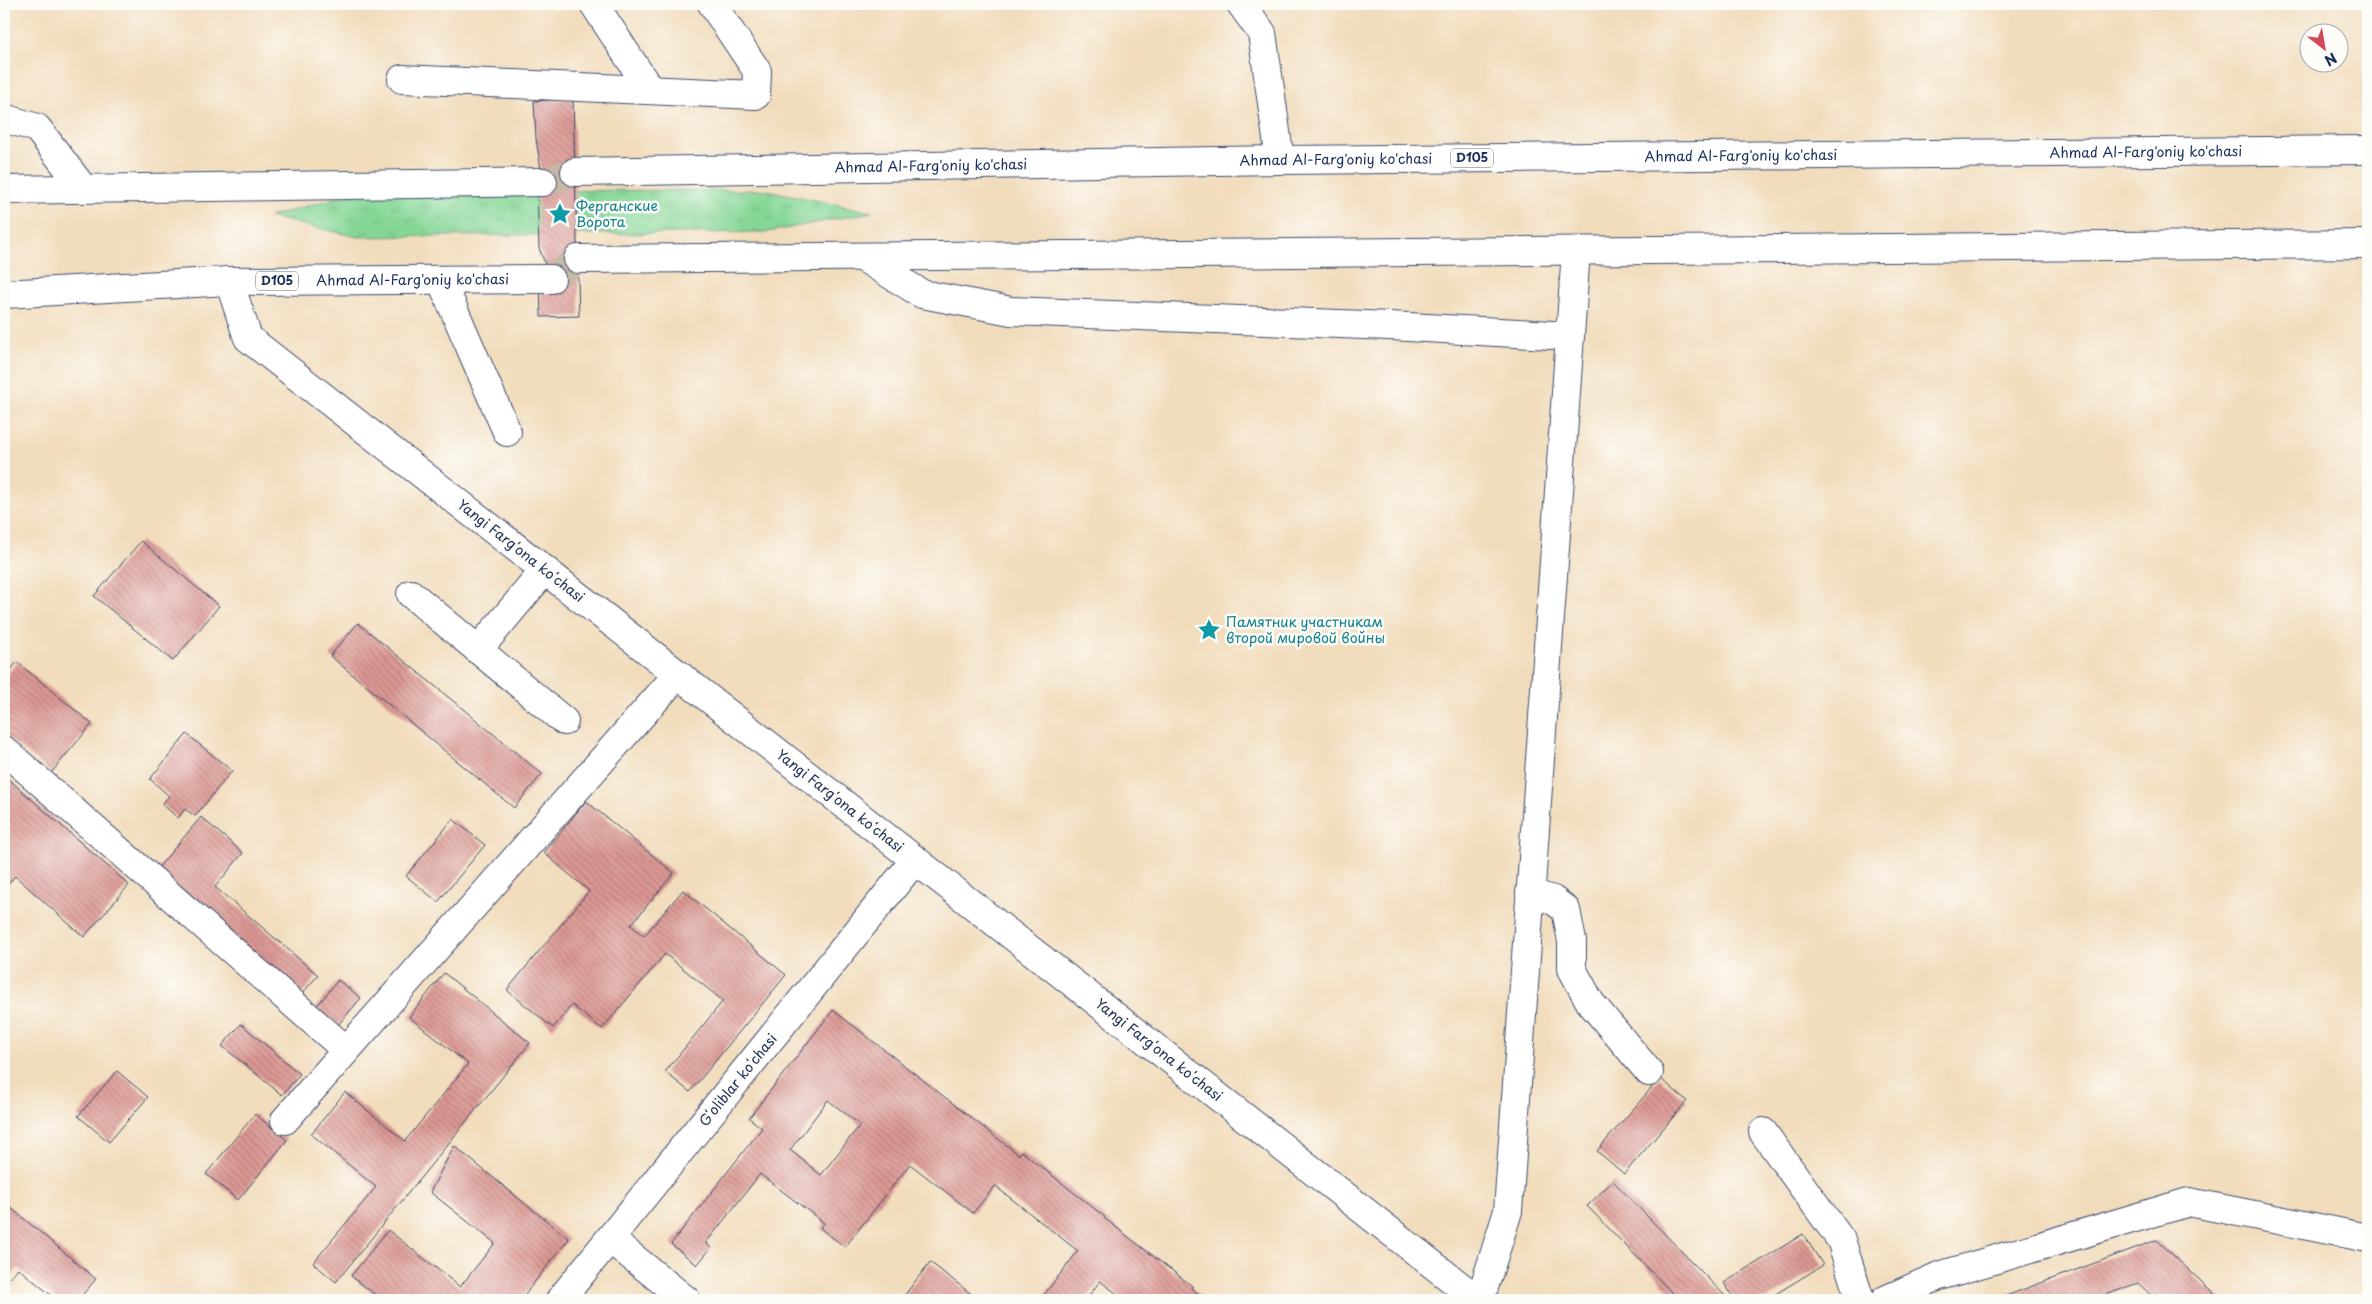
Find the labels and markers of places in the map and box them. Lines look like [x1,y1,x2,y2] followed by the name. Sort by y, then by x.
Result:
[576,195,658,232] place label: Ферганские Ворота
[547,201,573,227] place icon: Ферганские Ворота
[1226,611,1385,648] place label: Памятник участникам второй мировой войны
[1196,617,1222,643] place icon: Памятник участникам второй мировой войны

